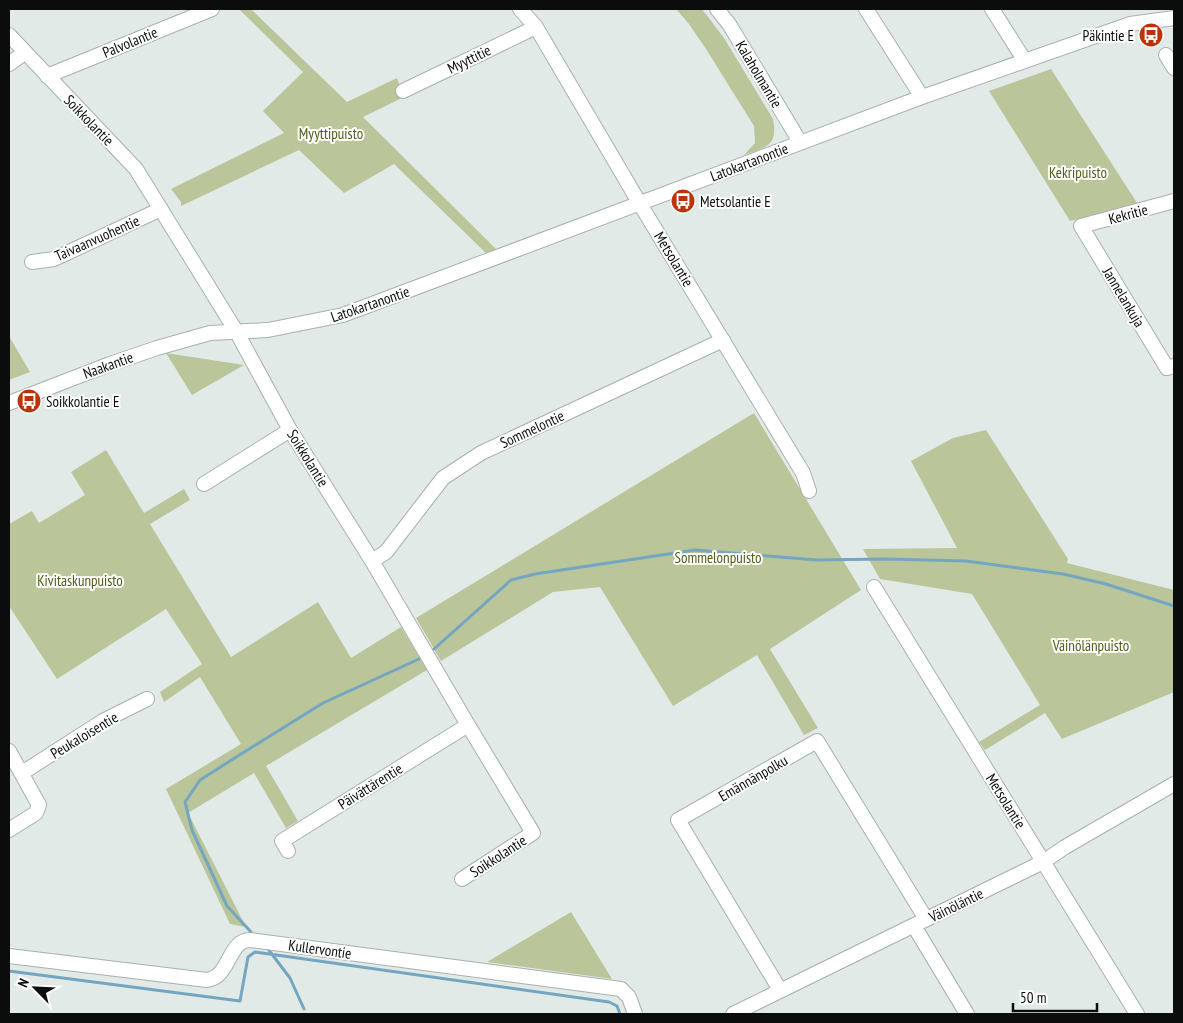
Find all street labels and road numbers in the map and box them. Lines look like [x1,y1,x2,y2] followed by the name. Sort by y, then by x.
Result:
[100,22,160,62] street label: Palvolantie
[732,37,786,111] street label: Kalaholmantie
[444,40,494,78] street label: Myyttitie
[60,90,118,150] street label: Soikkolantie
[707,138,791,186] street label: Latokartanontie
[1106,200,1150,228] street label: Kekritie
[52,211,142,265] street label: Taivaanvuohentie
[650,228,698,290] street label: Metsolantie
[1098,263,1149,330] street label: Jannelankuja
[328,282,412,326] street label: Latokartanontie
[80,347,136,383] street label: Naakantie
[497,406,567,452] street label: Sommelontie
[283,426,333,490] street label: Soikkolantie
[47,707,121,763] street label: Peukaloisentie
[715,751,791,805] street label: Emännänpolku
[334,759,406,813] street label: Päivättärentie
[982,770,1030,832] street label: Metsolantie
[466,831,530,881] street label: Soikkolantie
[925,884,986,927] street label: Väinöläntie
[287,935,353,963] street label: Kullervontie

